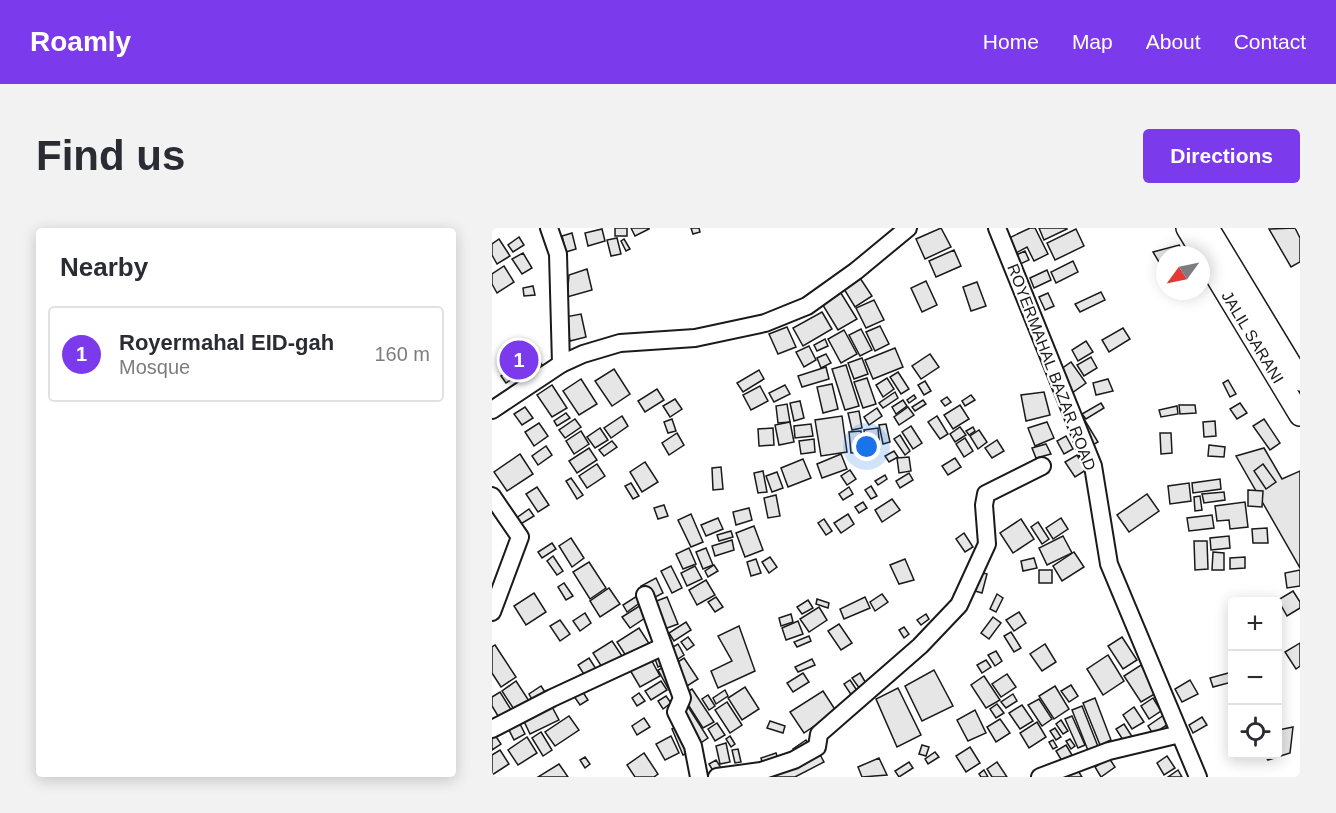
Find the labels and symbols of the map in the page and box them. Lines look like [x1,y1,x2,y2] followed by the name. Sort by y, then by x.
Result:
[1156,246,1210,300] north arrow
[1004,261,1099,473] street label: ROYERMAHAL BAZAR ROAD
[1218,288,1287,386] street label: JALIL SARANI
[500,338,538,382] pin: 1
[852,432,881,461] your location

